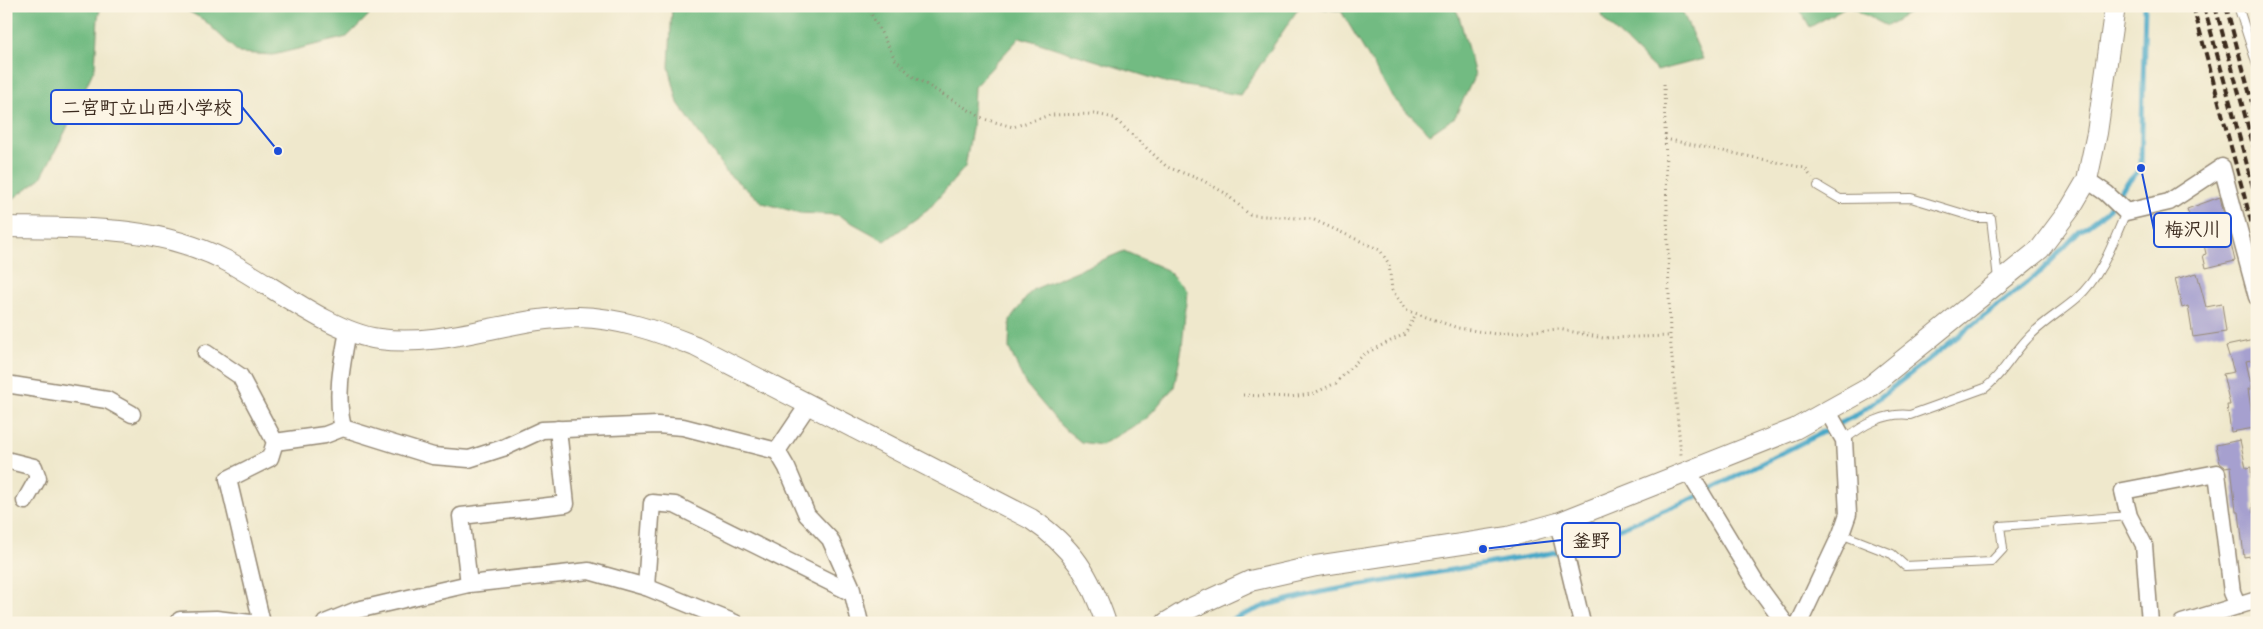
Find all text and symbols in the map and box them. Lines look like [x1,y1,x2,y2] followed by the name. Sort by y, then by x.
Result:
[51,90,242,124] callout: 二宮町立山西小学校
[61,96,233,120] text: 二宮町立山西小学校
[2154,213,2231,247] callout: 梅沢川
[2164,218,2222,242] text: 梅沢川
[1562,523,1620,557] callout: 釜野
[1572,529,1610,553] text: 釜野

